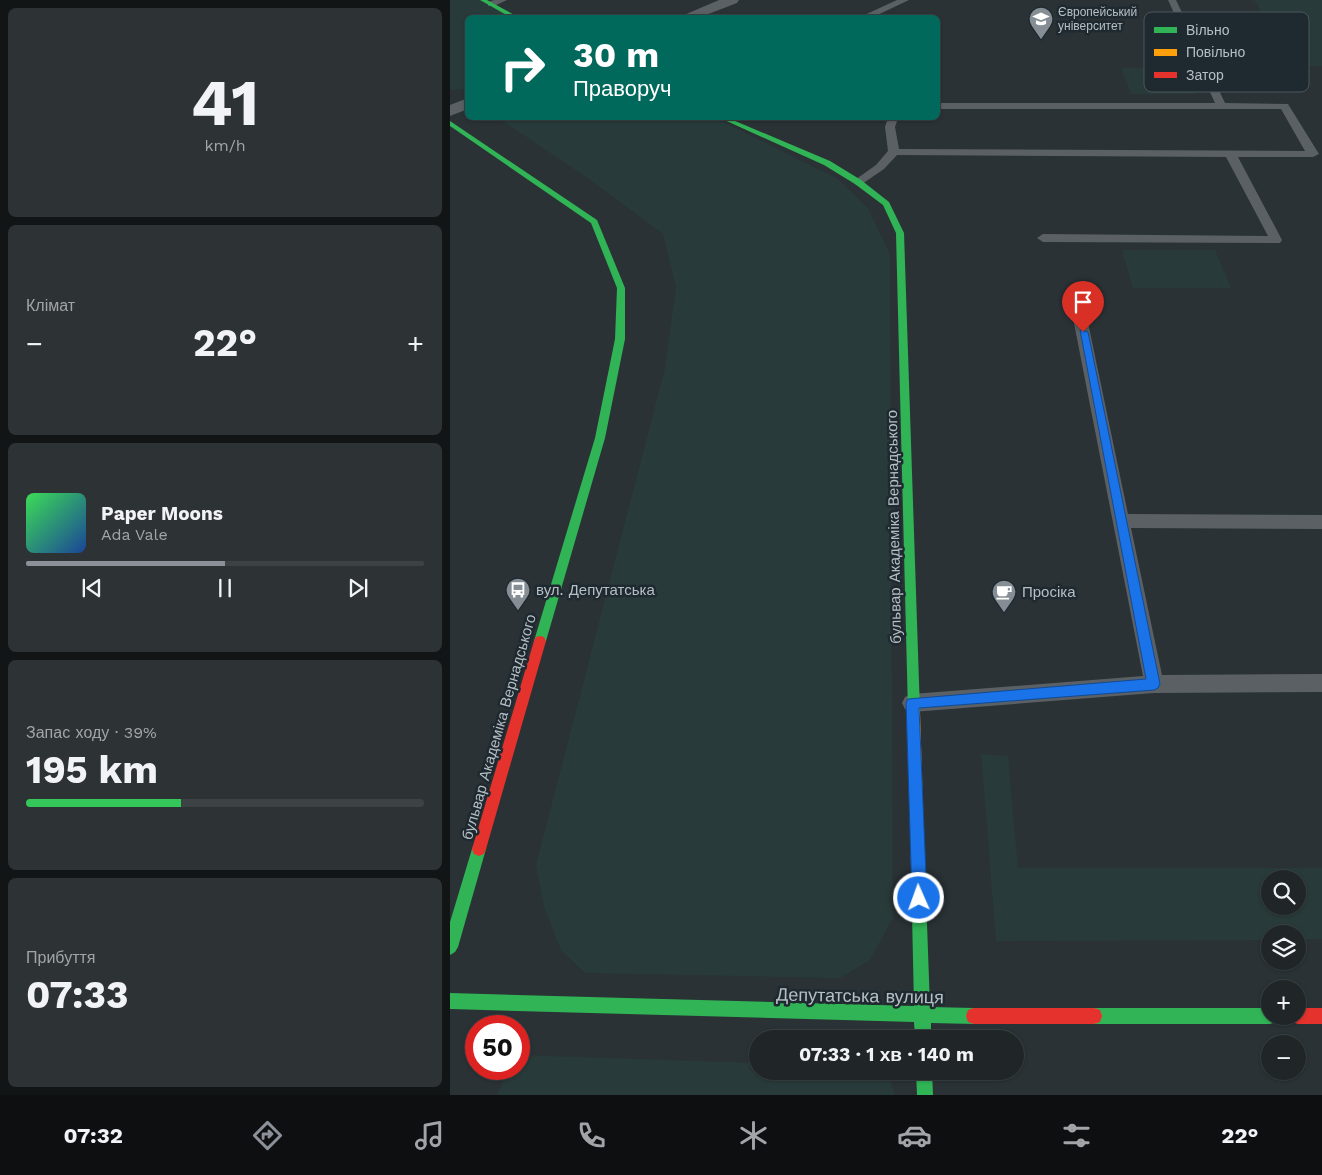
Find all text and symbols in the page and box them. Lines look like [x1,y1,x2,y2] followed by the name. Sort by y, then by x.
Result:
[1058,5,1137,33] place label: Європейський університет
[1028,6,1054,40] school or university icon: Європейський університет
[1144,12,1309,92] legend
[1186,22,1230,38] text: Вільно
[573,34,659,76] text: 30 m
[490,35,555,100] icon: right
[1186,44,1246,60] text: Повільно
[191,65,259,141] text: 41
[1186,67,1224,83] text: Затор
[573,76,671,101] text: Праворуч
[204,136,246,155] text: km/h
[1062,281,1104,332] pin
[1069,288,1097,316] icon: arrive
[26,296,75,315] text: Клімат
[193,321,257,365] text: 22°
[26,327,43,360] text: −
[407,327,424,360] text: +
[883,410,905,644] street label: бульвар Академіка Вернадського
[101,502,223,525] text: Paper Moons
[101,525,168,544] text: Ada Vale
[78,574,106,602] icon: previous
[211,574,239,602] icon: pause
[344,574,372,602] icon: next
[505,577,531,611] bus stop icon: вул. Депутатська
[991,579,1017,613] cafe icon: Просіка
[536,581,655,599] place label: вул. Депутатська
[1022,583,1076,601] place label: Просіка
[458,612,540,842] street label: бульвар Академіка Вернадського
[26,723,157,742] text: Запас ходу · 39%
[26,748,158,792] text: 195 km
[1261,870,1306,1080] map controls
[1261,870,1306,915] button: search
[892,871,944,923] position arrow
[1261,925,1306,970] button: layers
[26,948,95,967] text: Прибуття
[26,973,128,1017] text: 07:33
[1261,980,1306,1025] button: +
[776,984,944,1007] street label: Депутатська вулиця
[465,1015,530,1080] speed limit sign: 50
[1261,1035,1306,1080] button: −
[799,1043,974,1066] text: 07:33 · 1 хв · 140 m
[250,1118,285,1153] icon: directions
[412,1118,447,1153] icon: music
[574,1118,609,1153] icon: phone
[736,1118,771,1153] icon: climate
[897,1118,932,1153] icon: car
[1059,1118,1094,1153] icon: filters
[63,1123,123,1148] text: 07:32
[1221,1123,1258,1148] text: 22°

